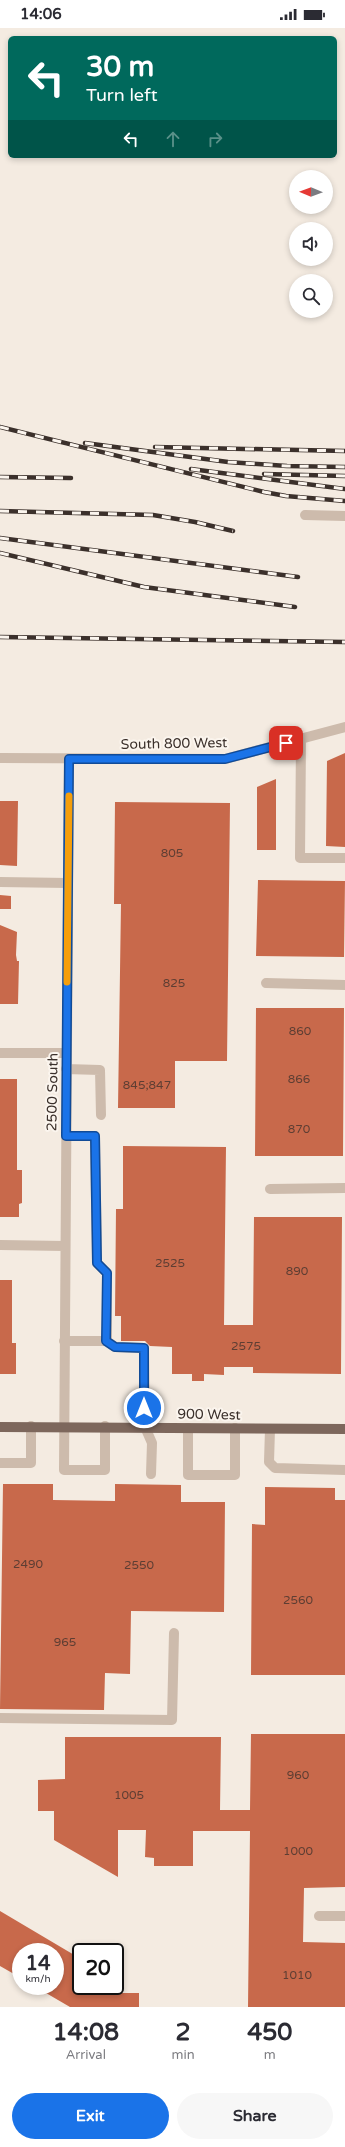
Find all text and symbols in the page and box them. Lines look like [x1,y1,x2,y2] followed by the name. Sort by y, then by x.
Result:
[20,5,62,23] text: 14:06
[86,50,154,84] text: 30 m
[20,52,72,104] icon: left
[86,84,158,106] text: Turn left
[120,128,142,150] icon: left
[162,128,184,150] icon: ahead
[204,128,226,150] icon: right
[289,170,333,214] north arrow
[289,170,333,318] map controls
[289,222,333,266] button: sound
[289,274,333,318] button: search
[269,726,303,760] pin
[275,732,297,754] icon: arrive
[121,734,228,753] street label: South 800 West
[161,846,183,860] house number: 805
[163,976,185,990] house number: 825
[289,1024,312,1038] house number: 860
[43,1053,62,1131] street label: 2500 South
[288,1072,310,1086] house number: 866
[123,1078,171,1092] house number: 845;847
[288,1122,311,1136] house number: 870
[155,1256,185,1270] house number: 2525
[286,1264,309,1278] house number: 890
[231,1339,261,1353] house number: 2575
[123,1387,165,1429] position arrow
[177,1405,242,1424] street label: 900 West
[13,1557,44,1571] house number: 2490
[124,1558,155,1572] house number: 2550
[283,1593,314,1607] house number: 2560
[54,1635,76,1649] house number: 965
[287,1768,310,1782] house number: 960
[114,1788,144,1802] house number: 1005
[283,1844,314,1858] house number: 1000
[72,1943,124,1995] speed limit sign: 20
[25,1952,51,1976] text: 14
[282,1968,313,1982] house number: 1010
[25,1973,51,1985] text: km/h
[53,2018,119,2047] text: 14:08
[176,2018,191,2047] text: 2
[247,2018,292,2047] text: 450
[66,2047,106,2063] text: Arrival
[172,2047,195,2063] text: min
[264,2047,276,2063] text: m
[12,2093,169,2139] button: Exit
[177,2093,333,2139] button: Share

